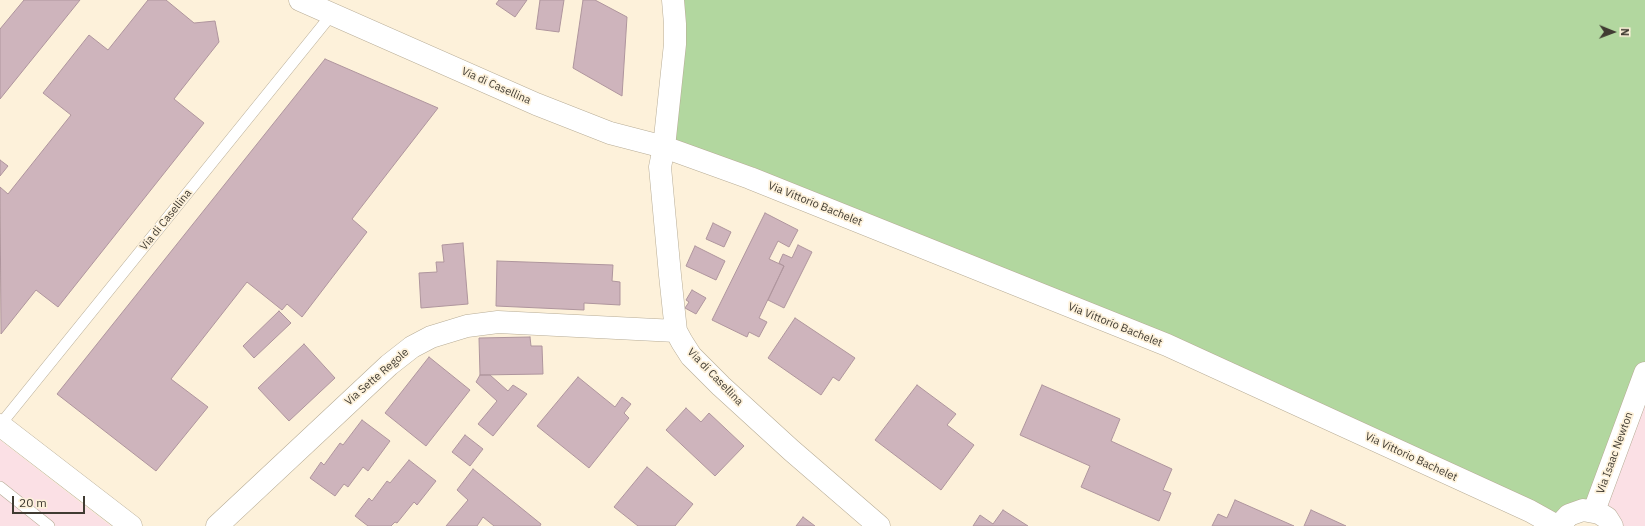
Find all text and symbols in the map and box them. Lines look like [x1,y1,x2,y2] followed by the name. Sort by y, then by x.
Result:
[1593,12,1633,52] north arrow
[1618,28,1632,36] text: N
[459,65,533,107] street label: Via di Casellina
[766,179,864,229] street label: Via Vittorio Bachelet
[137,187,195,253] street label: Via di Casellina
[1066,300,1164,350] street label: Via Vittorio Bachelet
[342,346,412,408] street label: Via Sette Regole
[684,346,746,408] street label: Via di Casellina
[1594,410,1636,496] street label: Via Isaac Newton
[1363,430,1459,484] street label: Via Vittorio Bachelet
[14,488,87,514] scale bar
[19,495,47,510] text: 20 m

